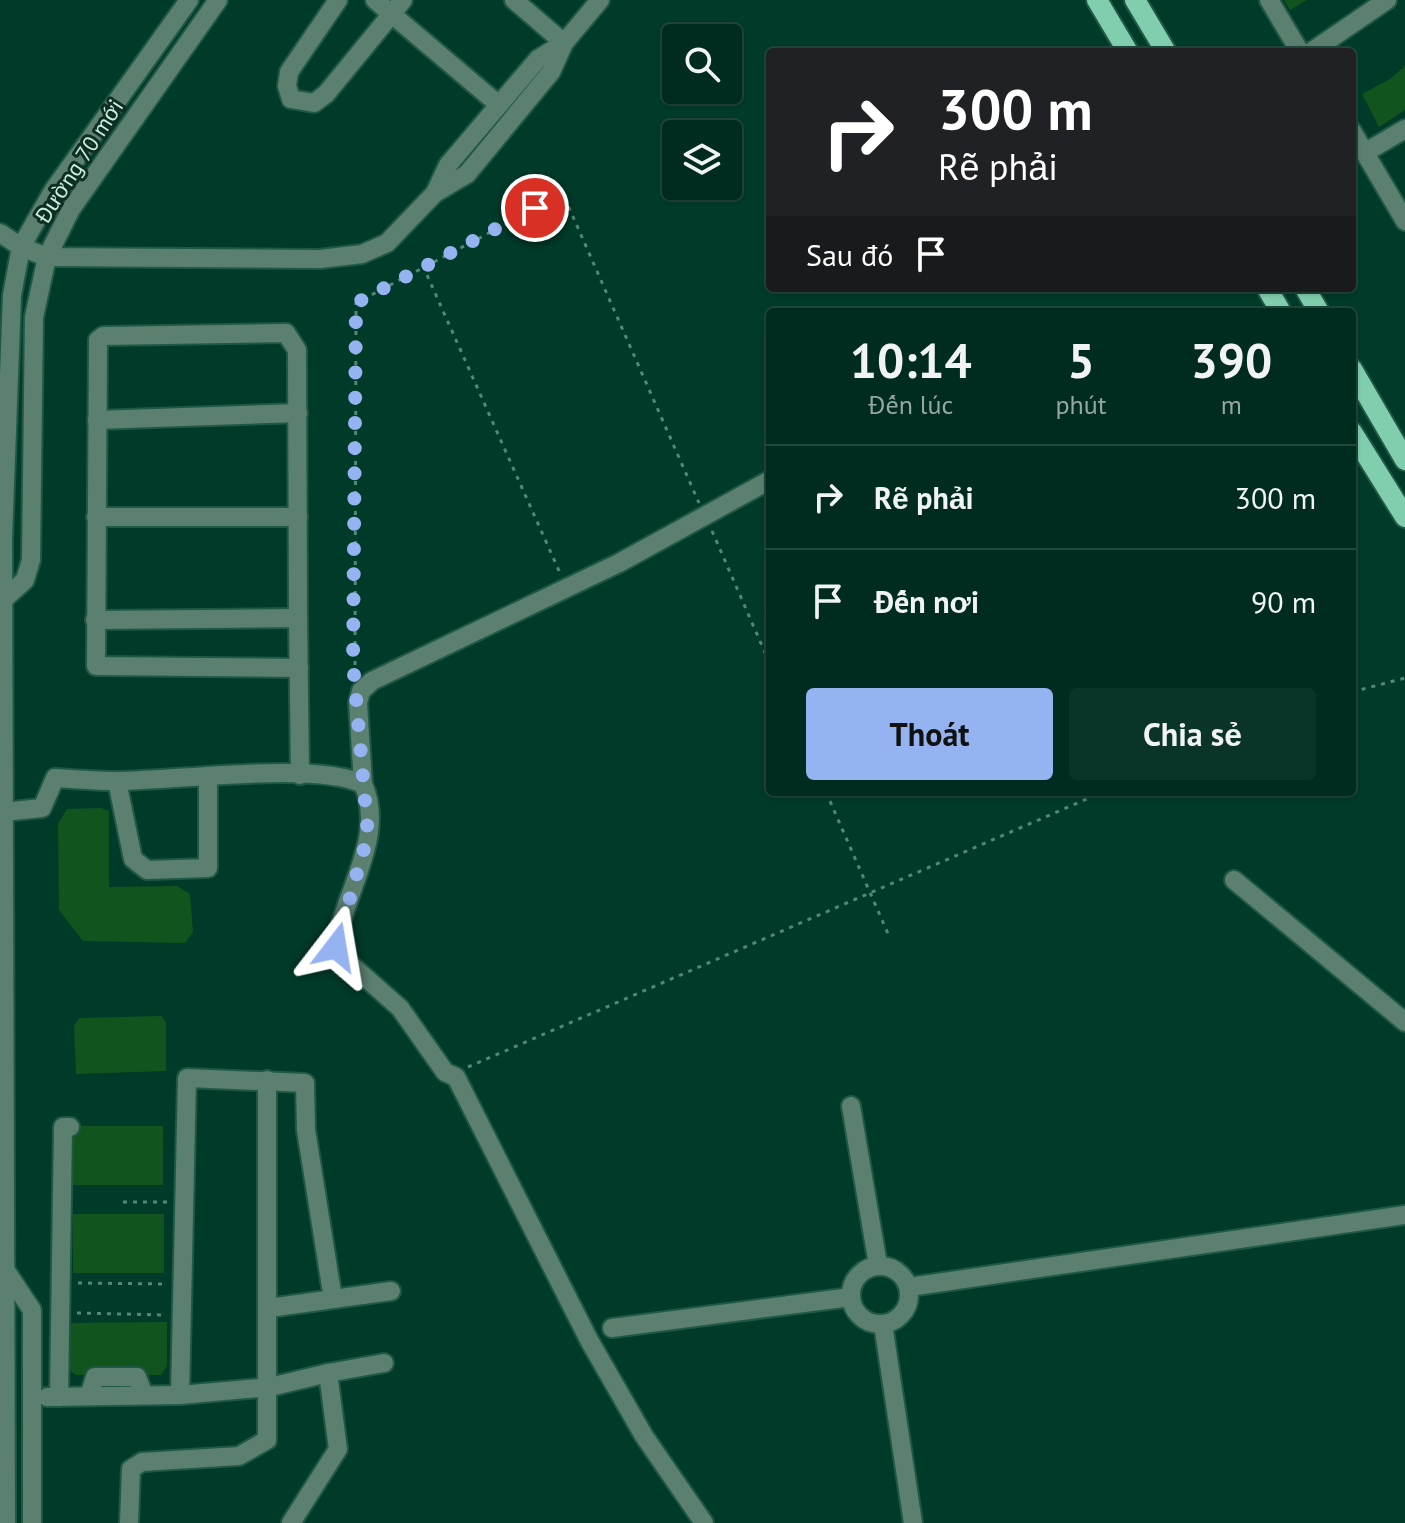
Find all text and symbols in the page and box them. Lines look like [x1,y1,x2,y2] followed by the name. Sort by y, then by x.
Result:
[662,24,742,200] map controls
[662,24,742,104] button: search
[938,73,1093,145] text: 300 m
[806,80,910,184] icon: right
[28,94,129,229] street label: Đường 70 mới
[662,120,742,200] button: layers
[938,143,1058,190] text: Rẽ phải
[501,174,569,242] pin
[513,186,557,230] icon: arrive
[909,232,953,276] icon: arrive
[806,235,893,274] text: Sau đó
[850,329,972,391] text: 10:14
[1067,329,1095,391] text: 5
[1190,329,1272,391] text: 390
[868,388,953,421] text: Đến lúc
[1056,388,1107,421] text: phút
[1221,388,1242,421] text: m
[806,475,850,519] icon: right
[874,478,974,517] text: Rẽ phải
[1235,478,1316,517] text: 300 m
[806,579,850,623] icon: arrive
[874,582,979,621] text: Đến nơi
[1251,582,1316,621] text: 90 m
[806,688,1053,780] button: Thoát
[1069,688,1316,780] button: Chia sẻ
[294,905,378,989] position arrow

